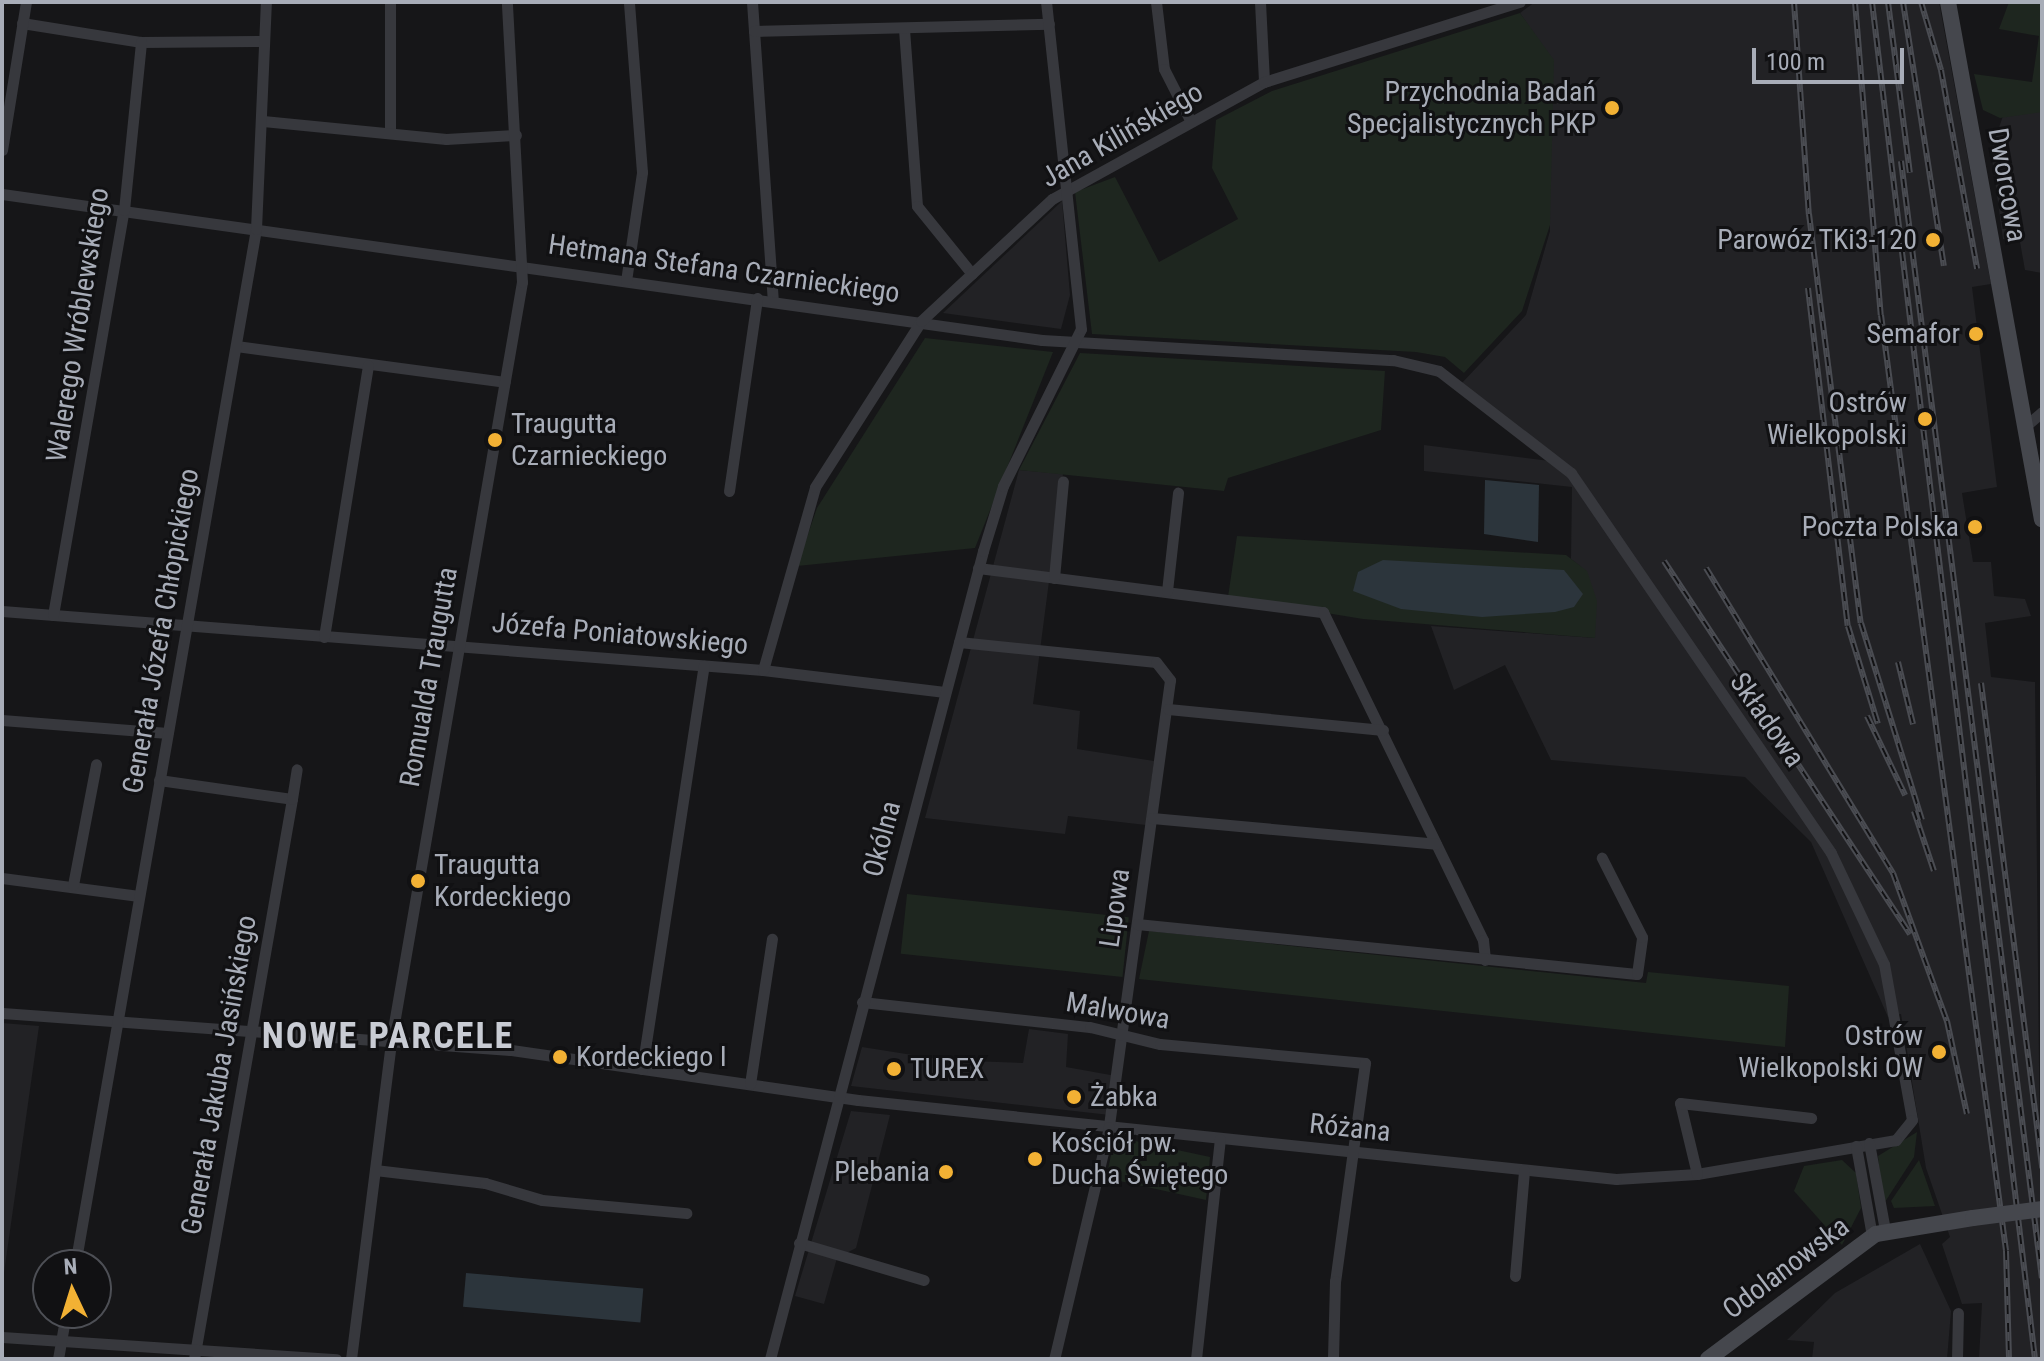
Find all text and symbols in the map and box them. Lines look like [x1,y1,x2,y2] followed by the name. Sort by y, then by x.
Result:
[1756,32,1908,82] scale bar
[1766,48,1825,76] text: 100 m
[1035,75,1209,195] street label: Jana Kilińskiego
[1347,75,1596,141] place label: Przychodnia Badań Specjalistycznych PKP
[1603,99,1621,117] marker: Przychodnia Badań Specjalistycznych PKP
[1980,125,2034,245] street label: Dworcowa
[40,185,116,465] street label: Walerego Wróblewskiego
[1717,223,1917,257] place label: Parowóz TKi3-120
[546,228,902,310] street label: Hetmana Stefana Czarnieckiego
[1924,231,1942,249] marker: Parowóz TKi3-120
[1866,317,1960,351] place label: Semafor
[1967,325,1985,343] marker: Semafor
[1767,386,1907,452] place label: Ostrów Wielkopolski
[511,407,667,473] place label: Traugutta Czarnieckiego
[1914,408,1936,430] marker: Ostrów Wielkopolski
[486,431,504,449] marker: Traugutta Czarnieckiego
[116,466,206,796] street label: Generała Józefa Chłopickiego
[1802,510,1959,544] place label: Poczta Polska
[1966,518,1984,536] marker: Poczta Polska
[393,564,465,790] street label: Romualda Traugutta
[490,606,750,662] street label: Józefa Poniatowskiego
[1723,666,1811,774] street label: Składowa
[856,798,908,880] street label: Okólna
[434,848,571,914] place label: Traugutta Kordeckiego
[1093,866,1137,950] street label: Lipowa
[409,872,427,890] marker: Traugutta Kordeckiego
[174,913,264,1237] street label: Generała Jakuba Jasińskiego
[1063,985,1173,1037] street label: Malwowa
[262,1015,514,1059] district label: NOWE PARCELE
[1738,1019,1923,1085] place label: Ostrów Wielkopolski OW
[576,1040,727,1074] place label: Kordeckiego I
[1930,1043,1948,1061] marker: Ostrów Wielkopolski OW
[551,1048,569,1066] marker: Kordeckiego I
[910,1052,985,1086] place label: TUREX
[885,1060,903,1078] marker: TUREX
[1090,1080,1158,1114] place label: Żabka
[1065,1088,1083,1106] marker: Żabka
[1308,1107,1392,1149] street label: Różana
[1051,1126,1228,1192] place label: Kościół pw. Ducha Świętego
[1026,1150,1044,1168] marker: Kościół pw. Ducha Świętego
[834,1155,930,1189] place label: Plebania
[937,1163,955,1181] marker: Plebania
[1716,1210,1856,1326] street label: Odolanowska
[32,1249,112,1329] north arrow
[63,1254,78,1279] text: N

